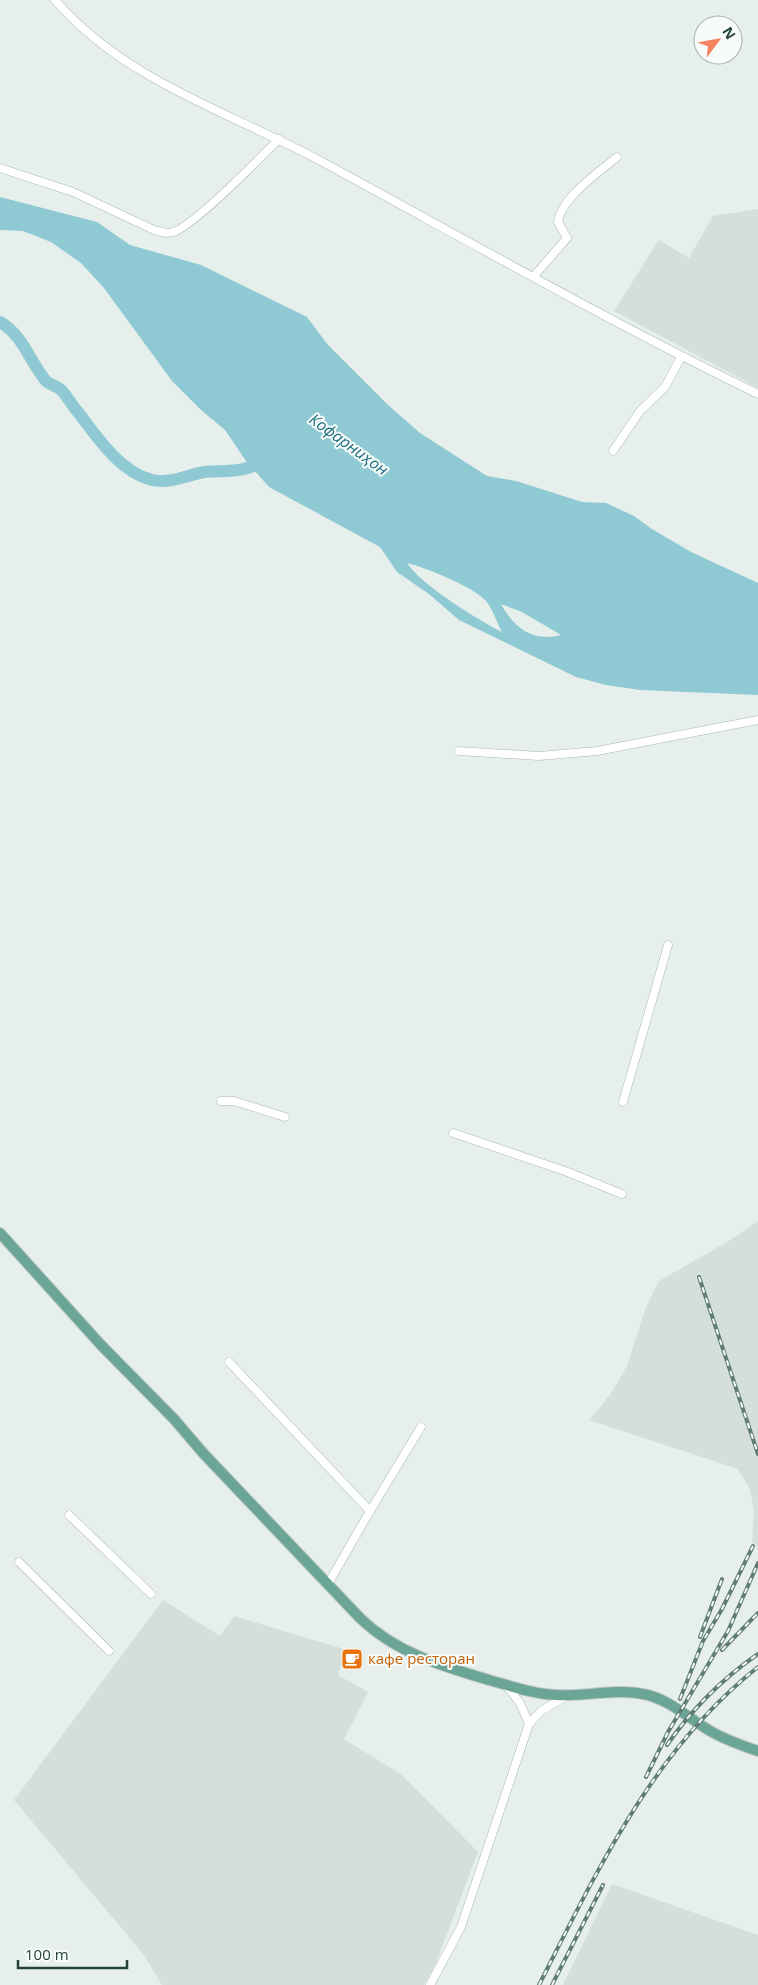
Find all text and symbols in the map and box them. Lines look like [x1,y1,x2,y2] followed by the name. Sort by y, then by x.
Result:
[693,15,743,65] north arrow
[718,23,741,43] text: N
[305,408,393,480] water label: Кофарниҳон
[340,1647,364,1671] cafe icon: кафе ресторан
[368,1648,475,1668] place label: кафе ресторан
[18,1938,126,1970] scale bar
[25,1944,69,1964] text: 100 m

